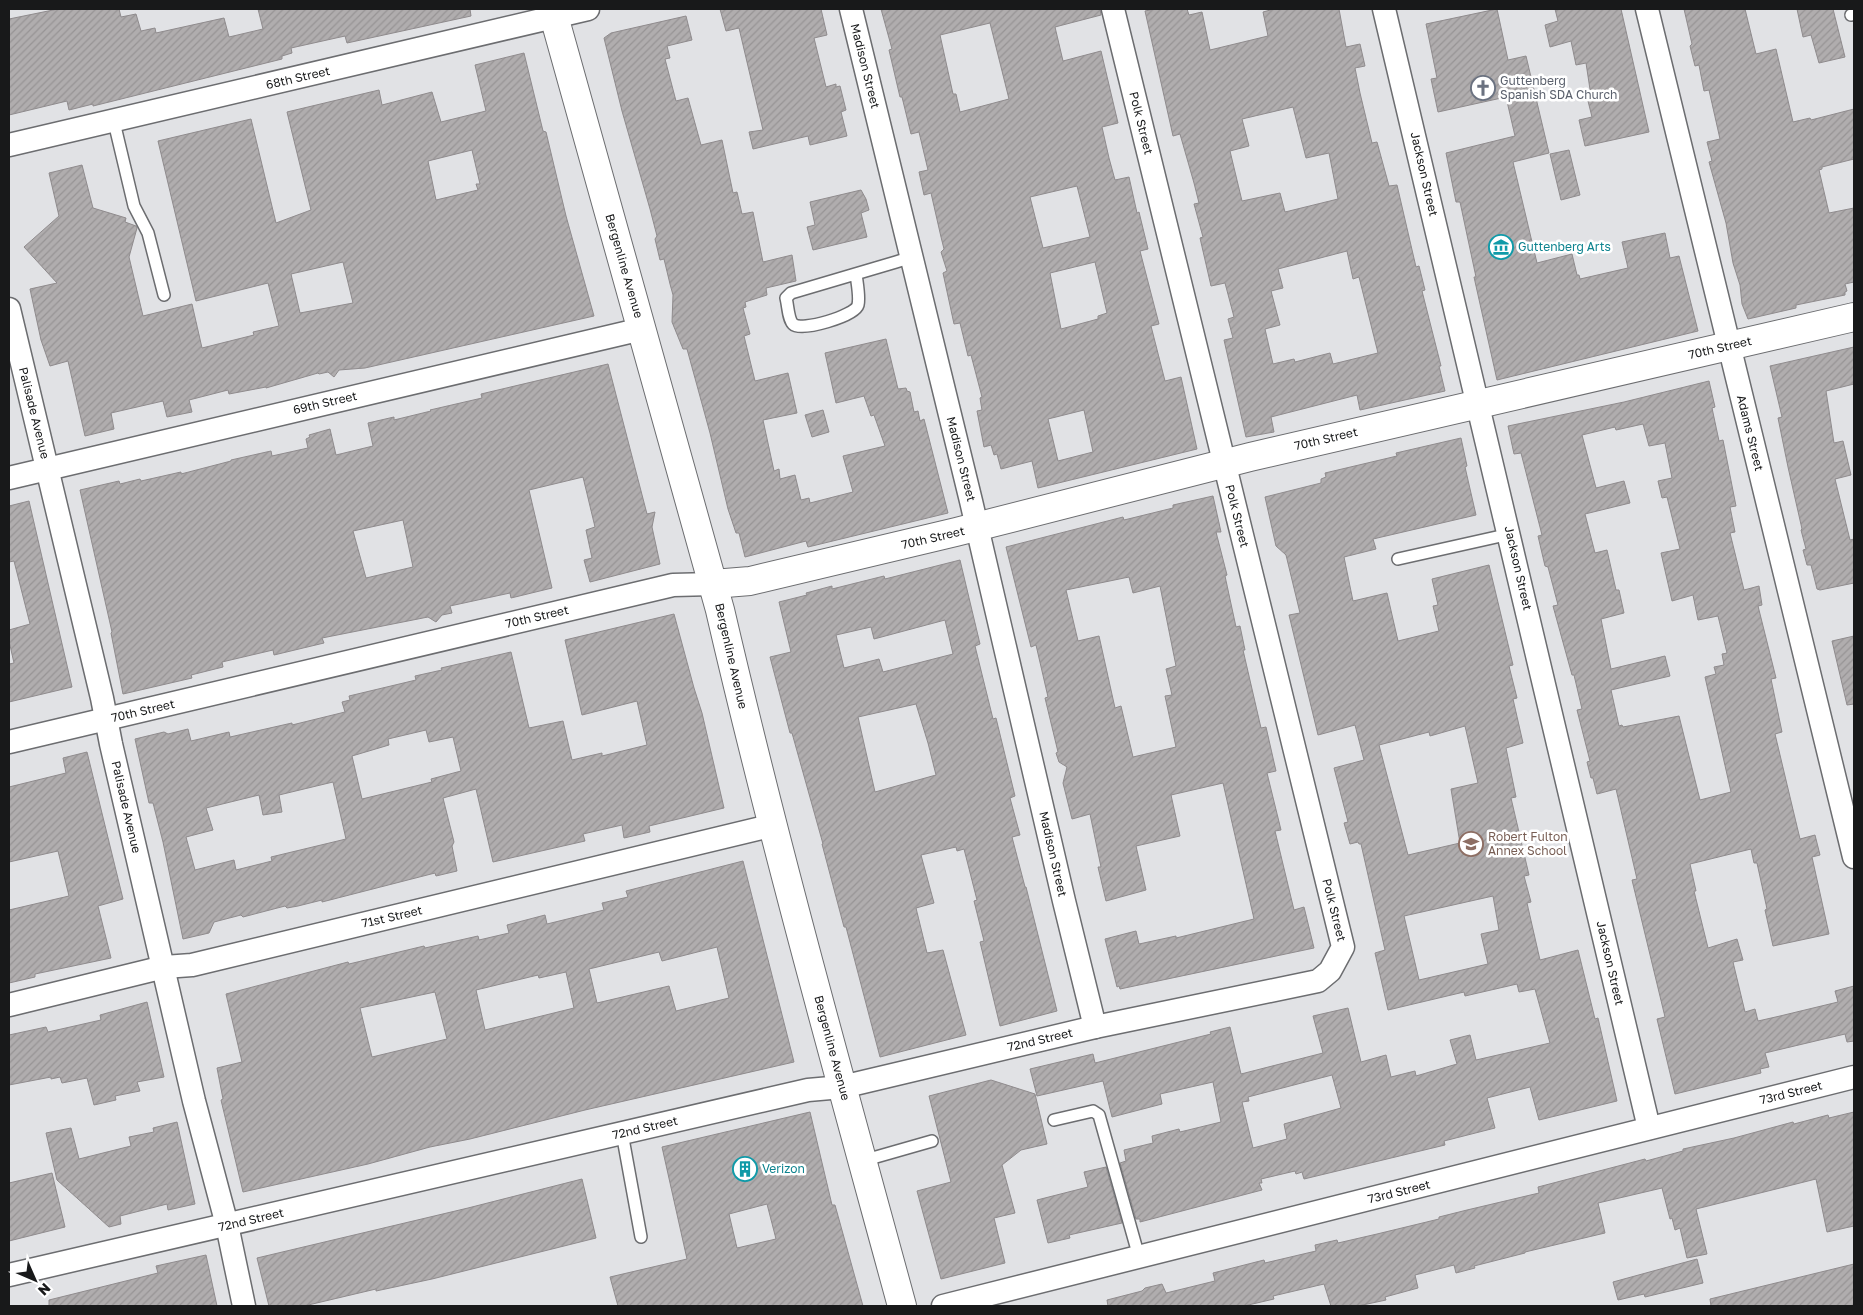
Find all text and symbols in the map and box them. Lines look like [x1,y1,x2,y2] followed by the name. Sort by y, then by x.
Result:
[848,22,883,110] street label: Madison Street
[264,63,332,92] street label: 68th Street
[1500,73,1617,102] place label: Guttenberg Spanish SDA Church
[1470,75,1496,101] church icon: Guttenberg Spanish SDA Church
[1126,90,1157,156] street label: Polk Street
[1407,130,1442,218] street label: Jackson Street
[602,212,647,320] street label: Bergenline Avenue
[1488,234,1514,260] museum icon: Guttenberg Arts
[1518,239,1611,254] place label: Guttenberg Arts
[1687,333,1753,362] street label: 70th Street
[16,365,53,461] street label: Palisade Avenue
[291,388,359,417] street label: 69th Street
[1734,393,1767,473] street label: Adams Street
[944,415,979,503] street label: Madison Street
[1293,424,1359,453] street label: 70th Street
[1222,483,1253,549] street label: Polk Street
[900,523,966,552] street label: 70th Street
[1501,524,1536,612] street label: Jackson Street
[504,602,570,631] street label: 70th Street
[712,602,751,710] street label: Bergenline Avenue
[110,696,176,725] street label: 70th Street
[109,759,144,855] street label: Palisade Avenue
[1036,810,1071,898] street label: Madison Street
[1488,829,1568,858] place label: Robert Fulton Annex School
[1458,831,1484,857] school or university icon: Robert Fulton Annex School
[1319,877,1350,943] street label: Polk Street
[360,902,424,931] street label: 71st Street
[1593,919,1628,1007] street label: Jackson Street
[811,994,854,1102] street label: Bergenline Avenue
[1006,1025,1074,1054] street label: 72nd Street
[1758,1077,1824,1108] street label: 73rd Street
[611,1113,679,1142] street label: 72nd Street
[732,1156,758,1182] building icon: Verizon
[762,1161,805,1176] place label: Verizon
[1366,1176,1432,1207] street label: 73rd Street
[217,1205,285,1234] street label: 72nd Street
[10,1255,60,1305] north arrow
[35,1280,54,1299] text: N

